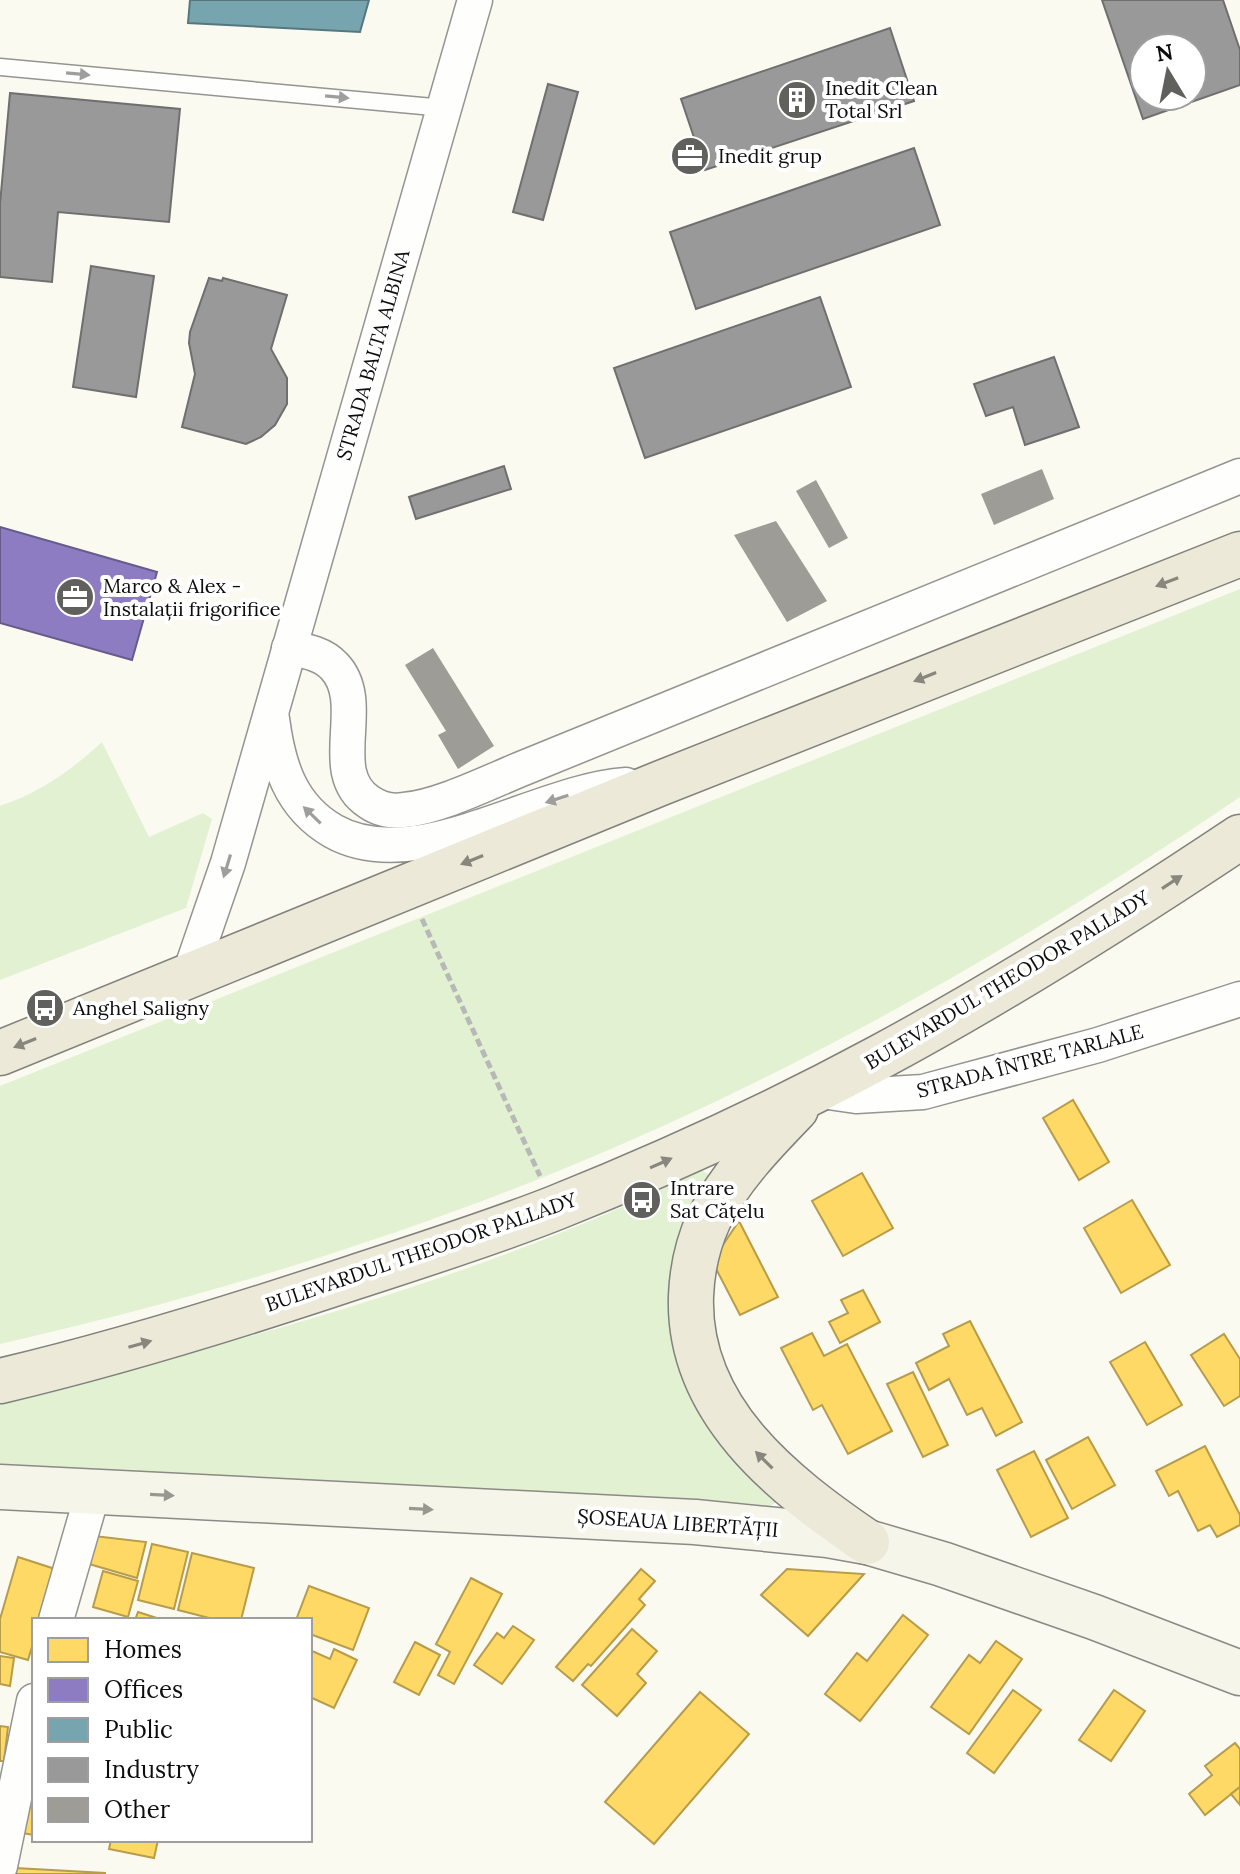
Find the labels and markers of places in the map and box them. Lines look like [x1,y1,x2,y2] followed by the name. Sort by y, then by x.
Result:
[825,75,938,123] place label: Inedit Clean Total Srl
[776,79,818,121] building icon: Inedit Clean Total Srl
[669,135,711,177] office icon: Inedit grup
[718,143,822,168] place label: Inedit grup
[103,573,281,621] place label: Marco & Alex - Instalații frigorifice
[54,576,96,618] office icon: Marco & Alex - Instalații frigorifice
[24,987,66,1029] bus stop icon: Anghel Saligny
[72,995,209,1020] place label: Anghel Saligny
[670,1175,765,1223] place label: Intrare Sat Cățelu
[621,1179,663,1221] bus stop icon: Intrare Sat Cățelu

